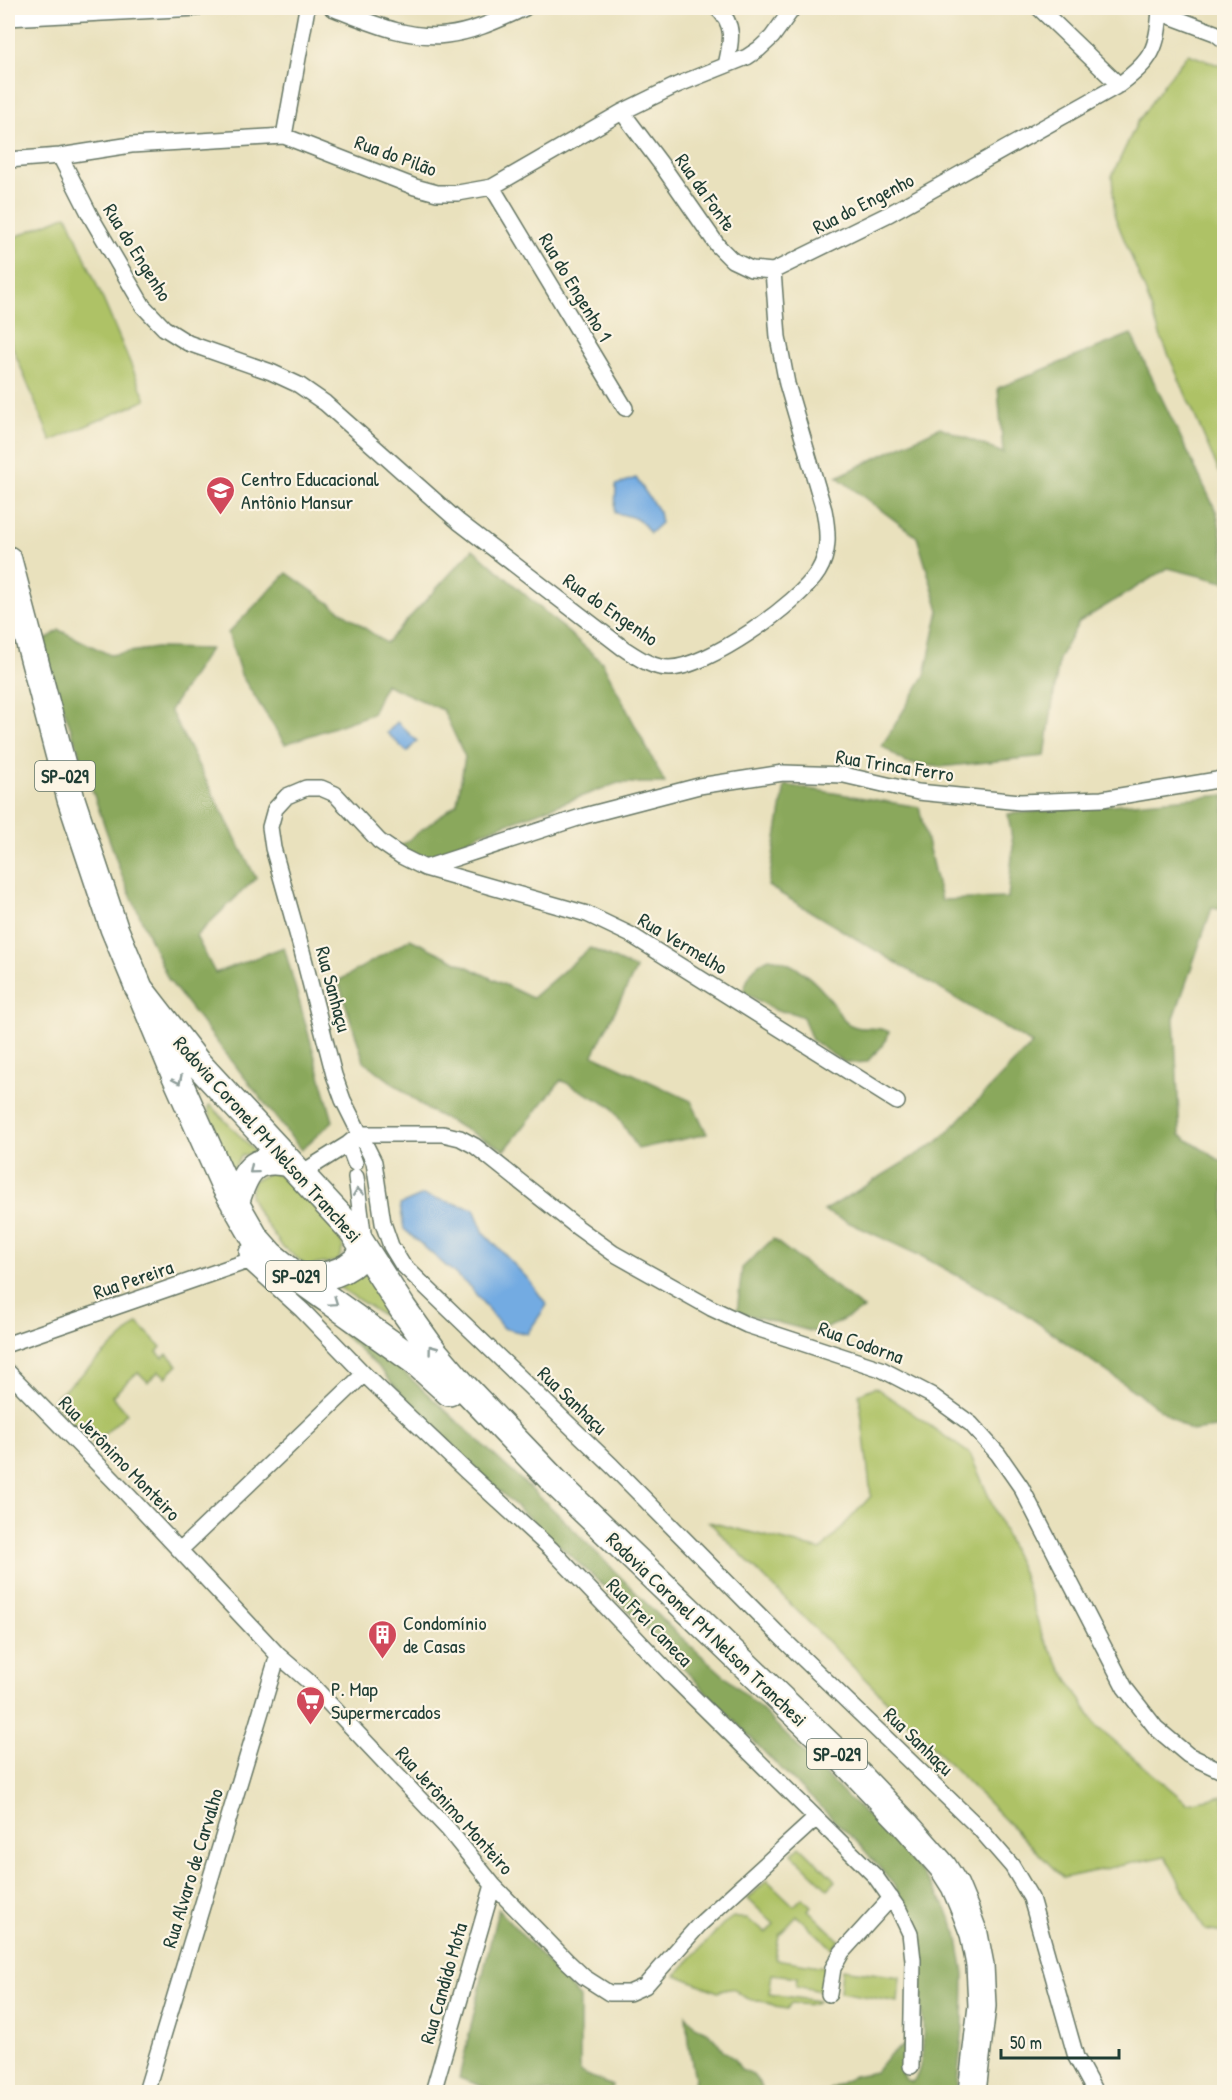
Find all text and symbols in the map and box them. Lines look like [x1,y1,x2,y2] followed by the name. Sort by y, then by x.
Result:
[351,128,441,182] street label: Rua do Pilão
[669,148,743,236] street label: Rua da Fonte
[808,166,918,240] street label: Rua do Engenho
[97,198,179,306] street label: Rua do Engenho
[533,228,619,346] street label: Rua do Engenho 1
[241,465,380,515] place label: Centro Educacional Antônio Mansur
[204,474,236,516] school or university icon: Centro Educacional Antônio Mansur
[558,566,664,652] street label: Rua do Engenho
[834,742,956,788] street label: Rua Trinca Ferro
[35,761,95,791] road number: SP-029
[633,906,733,980] street label: Rua Vermelho
[310,943,358,1035] street label: Rua Sanhaçu
[168,1030,368,1248] street label: Rodovia Coronel PM Nelson Tranchesi
[170,1073,182,1084] one-way arrow
[249,1162,260,1173] one-way arrow
[352,1188,365,1197] one-way arrow
[89,1253,177,1305] street label: Rua Pereira
[266,1261,326,1291] road number: SP-029
[328,1295,338,1307] one-way arrow
[815,1314,908,1370] street label: Rua Codorna
[428,1344,439,1355] one-way arrow
[532,1360,614,1440] street label: Rua Sanhaçu
[53,1389,187,1527] street label: Rua Jerônimo Monteiro
[601,1526,813,1732] street label: Rodovia Coronel PM Nelson Tranchesi
[601,1572,699,1672] street label: Rua Frei Caneca
[403,1609,487,1659] place label: Condomínio de Casas
[366,1618,398,1660] building icon: Condomínio de Casas
[331,1675,441,1725] place label: P. Map Supermercados
[294,1684,326,1726] supermarket icon: P. Map Supermercados
[878,1701,960,1781] street label: Rua Sanhaçu
[807,1739,867,1769] road number: SP-029
[390,1740,520,1880] street label: Rua Jerônimo Monteiro
[155,1785,229,1951] street label: Rua Alvaro de Carvalho
[413,1919,473,2047] street label: Rua Candido Mota
[1001,2022,1120,2060] scale bar
[1010,2030,1042,2055] text: 50 m

